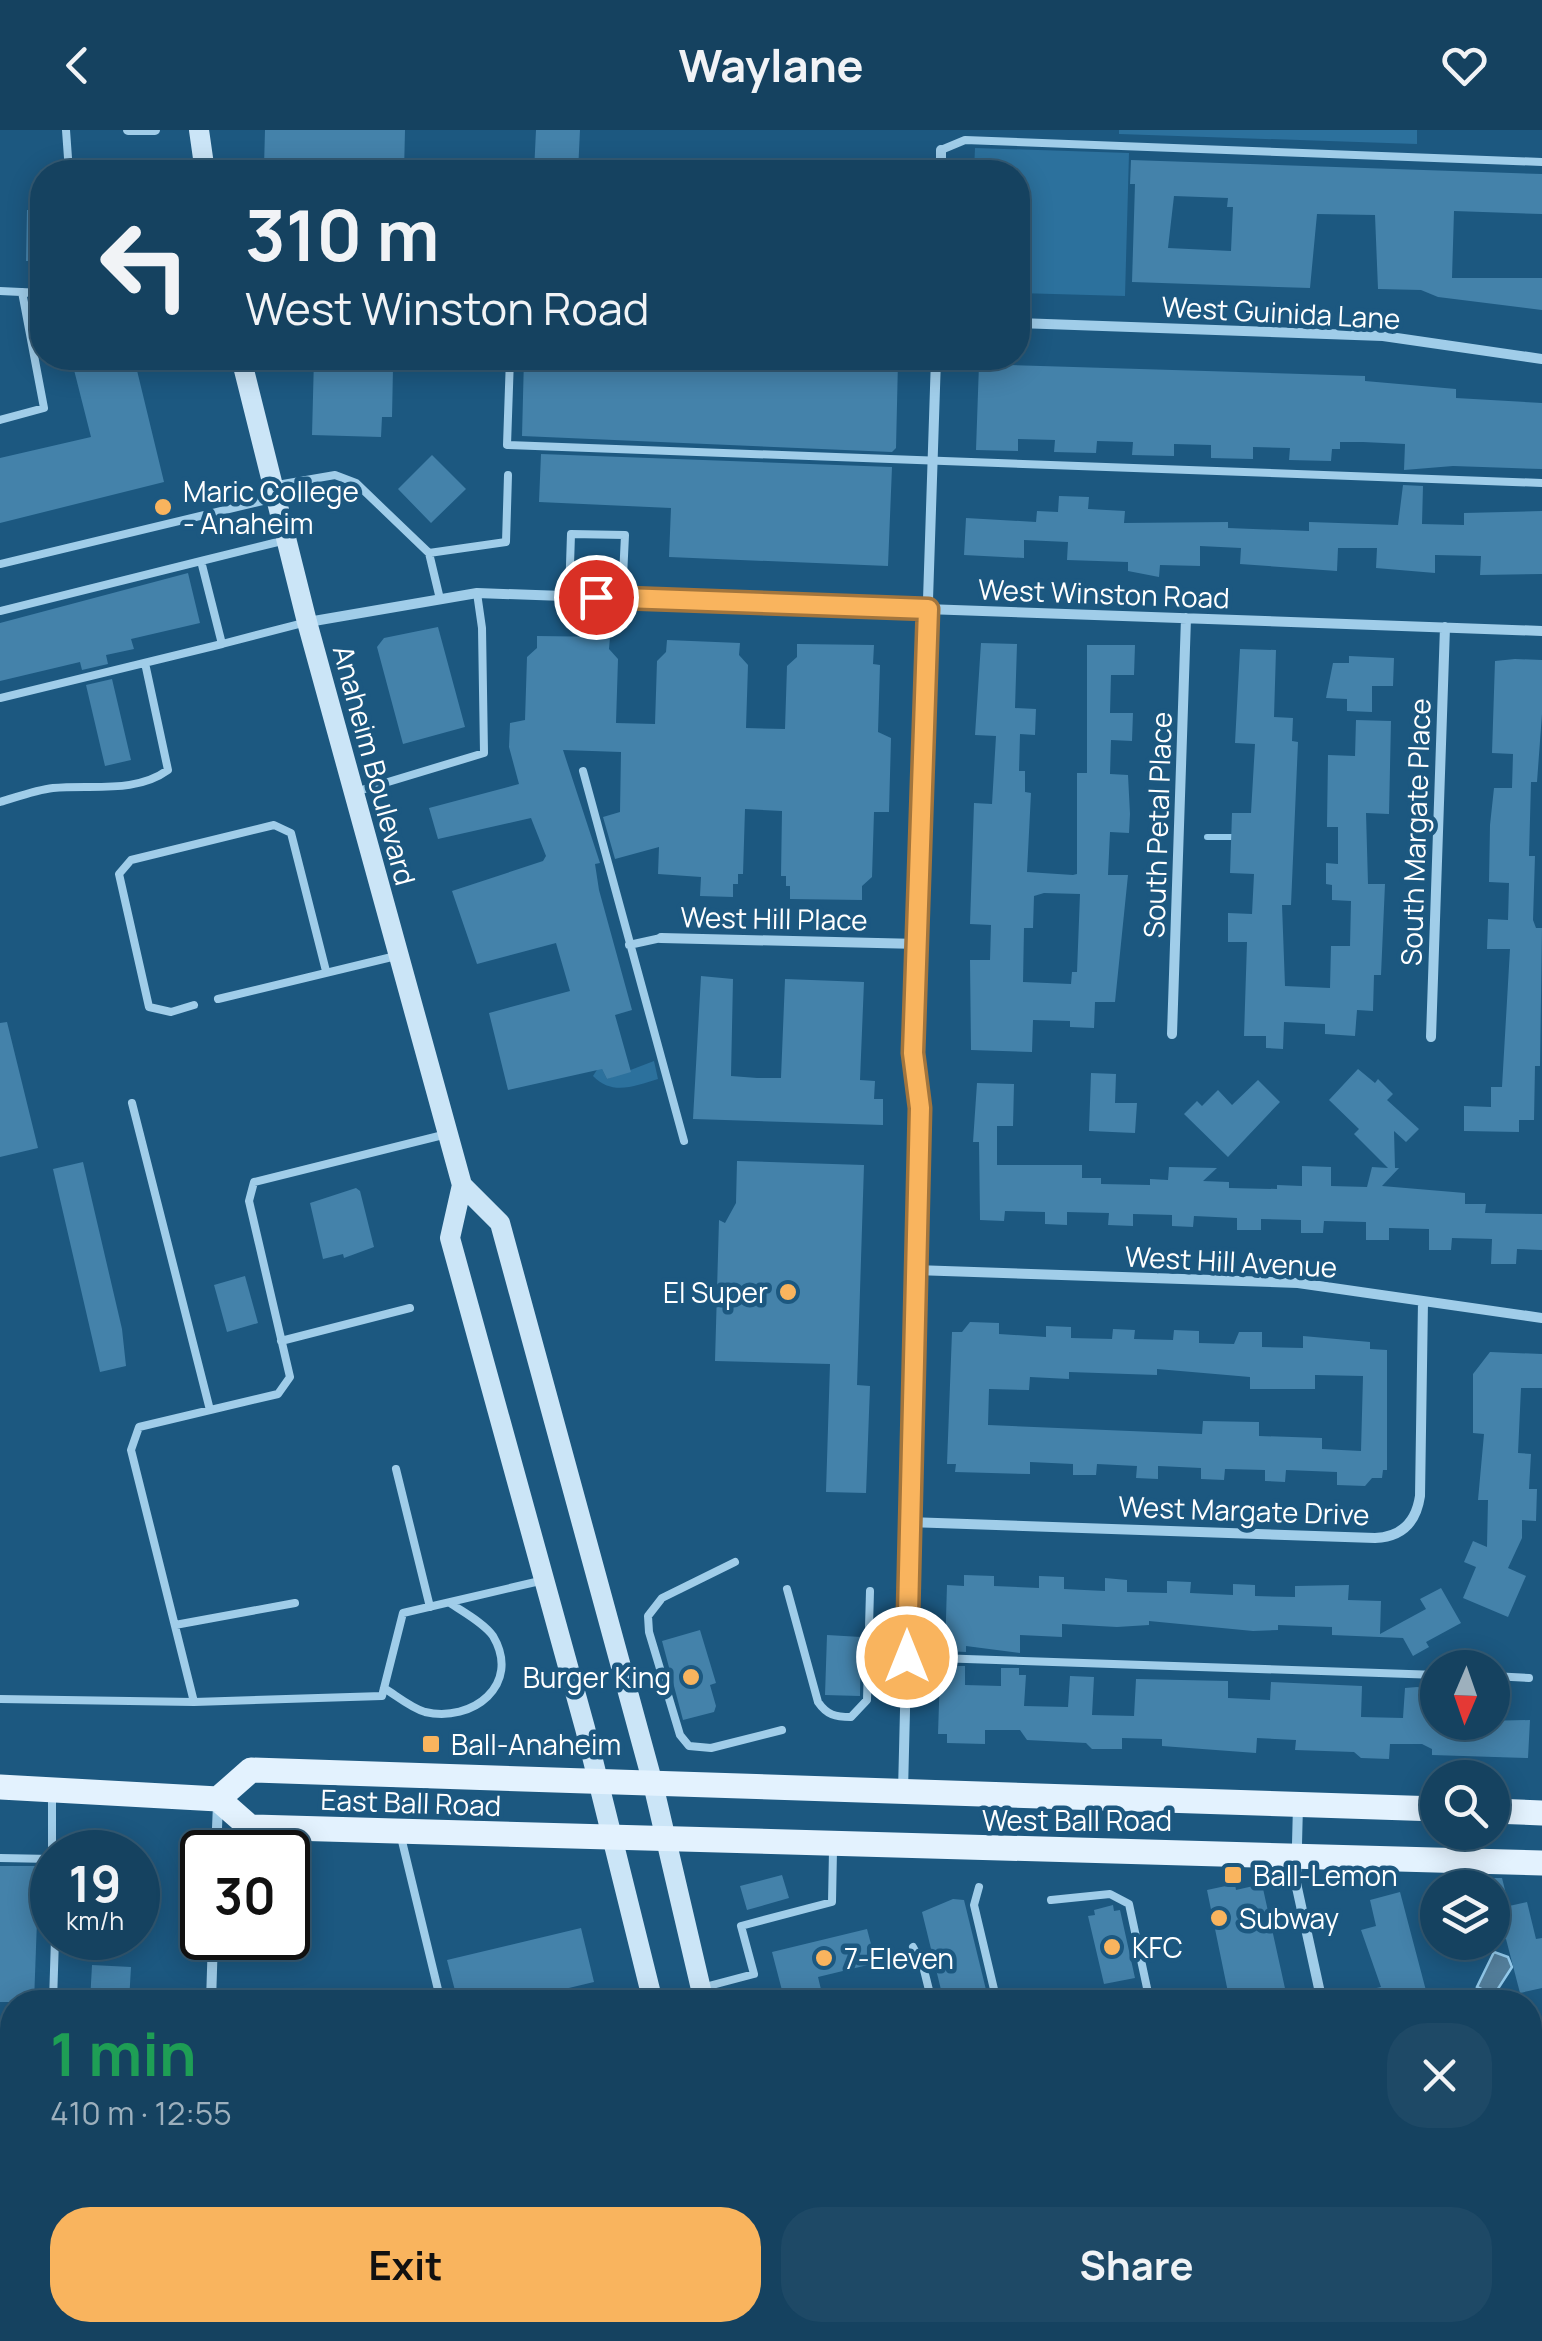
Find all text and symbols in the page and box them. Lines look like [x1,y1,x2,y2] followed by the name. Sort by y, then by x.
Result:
[678,34,864,96] text: Waylane
[50,38,105,93] icon: back
[1437,38,1492,93] icon: heart
[245,186,439,282] text: 310 m
[80,200,210,330] icon: left
[245,277,650,339] text: West Winston Road
[1161,287,1401,337] street label: West Guinida Lane
[183,472,359,542] place label: Maric College - Anaheim
[152,496,174,518] marker: Maric College - Anaheim
[554,555,639,640] pin
[569,570,624,625] icon: arrive
[978,570,1230,616] street label: West Winston Road
[325,641,425,889] street label: Anaheim Boulevard
[1391,698,1439,966] street label: South Margate Place
[1134,711,1180,939] street label: South Petal Place
[680,897,868,939] street label: West Hill Place
[1124,1236,1338,1286] street label: West Hill Avenue
[663,1273,768,1311] place label: El Super
[777,1281,799,1303] marker: El Super
[1118,1487,1370,1533] street label: West Margate Drive
[855,1605,959,1709] position arrow
[1420,1650,1510,1740] north arrow
[1420,1650,1510,1960] map controls
[523,1658,671,1696] place label: Burger King
[680,1666,702,1688] marker: Burger King
[451,1725,621,1763] place label: Ball-Anaheim
[420,1733,442,1755] marker: Ball-Anaheim
[1420,1760,1510,1850] button: search
[320,1780,502,1824] street label: East Ball Road
[982,1801,1172,1839] street label: West Ball Road
[180,1830,310,1960] speed limit sign: 30
[69,1849,121,1917] text: 19
[1253,1856,1398,1894] place label: Ball-Lemon
[1222,1864,1244,1886] marker: Ball-Lemon
[1420,1870,1510,1960] button: layers
[1239,1899,1339,1937] place label: Subway
[66,1903,124,1938] text: km/h
[1208,1907,1230,1929] marker: Subway
[1132,1928,1183,1966] place label: KFC
[1101,1936,1123,1958] marker: KFC
[844,1939,954,1977] place label: 7-Eleven
[813,1947,835,1969] marker: 7-Eleven
[50,2012,197,2094] text: 1 min
[1387,2023,1492,2128] button: close
[50,2091,232,2135] text: 410 m · 12:55
[50,2207,761,2322] button: Exit
[781,2207,1492,2322] button: Share

